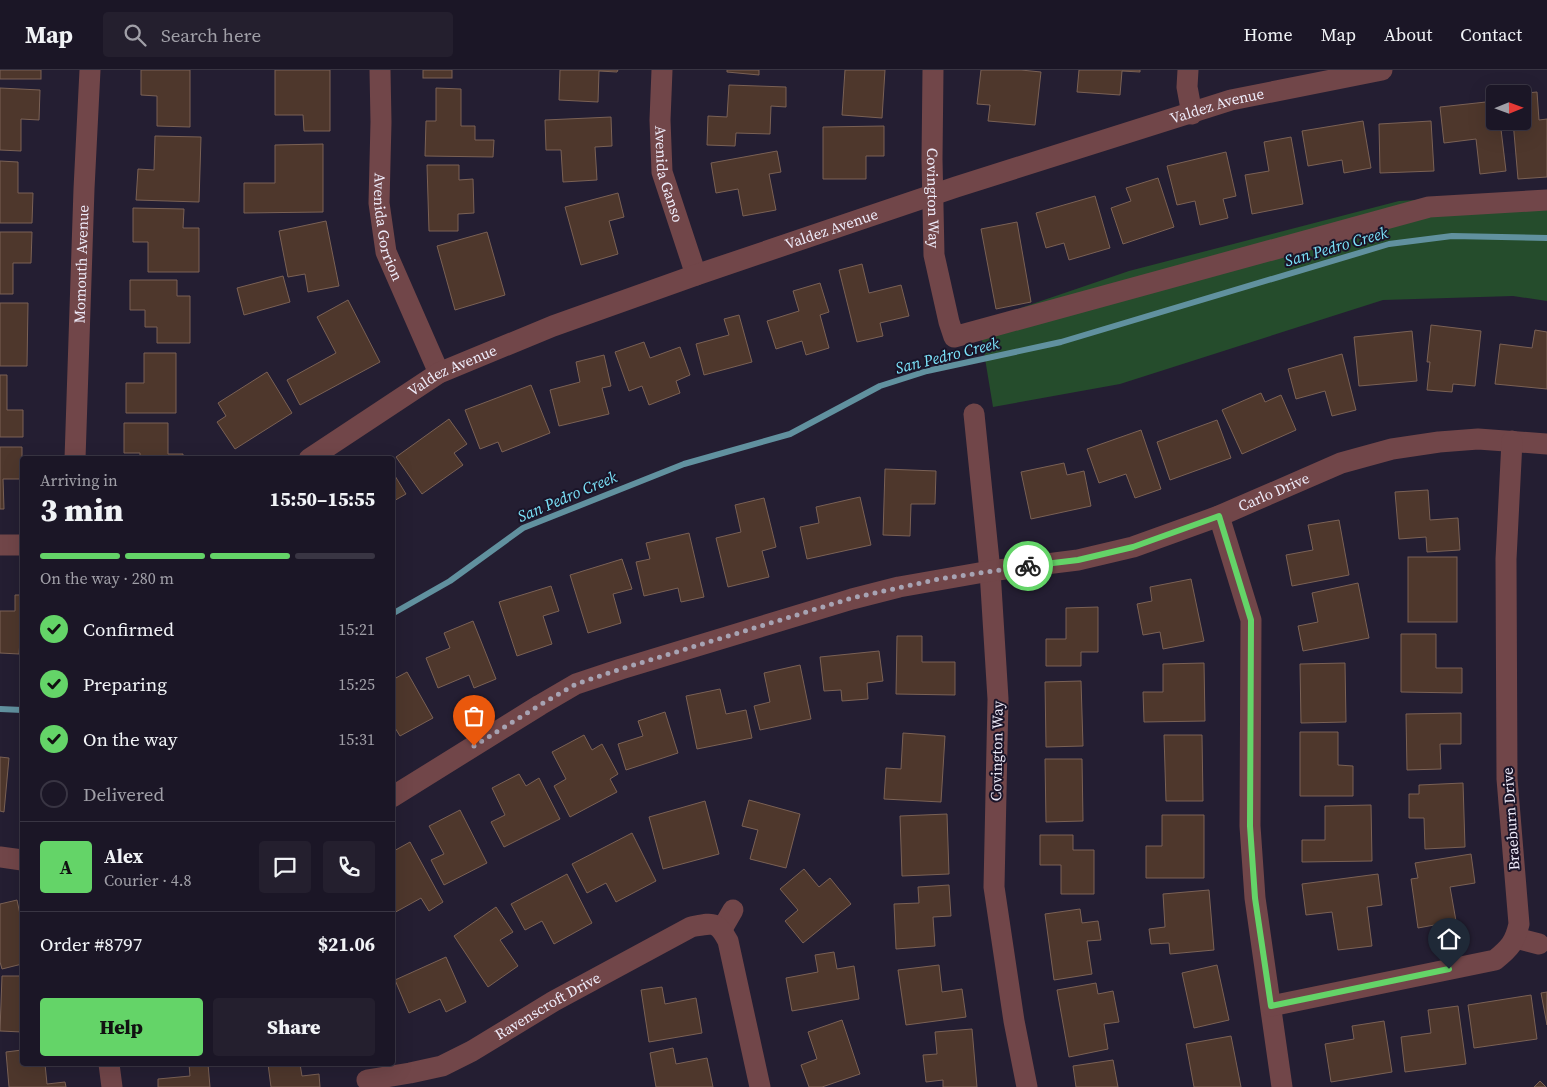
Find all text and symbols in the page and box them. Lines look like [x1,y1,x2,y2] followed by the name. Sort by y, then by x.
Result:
[103,12,453,57] search box
[25,18,73,51] text: Map
[121,21,149,49] icon: search
[161,22,261,48] text: Search here
[1244,22,1293,47] text: Home
[1321,22,1356,47] text: Map
[1384,22,1432,47] text: About
[1460,22,1522,47] text: Contact
[1167,83,1266,129] street label: Valdez Avenue
[1486,85,1531,130] north arrow
[1486,85,1531,130] map controls
[650,125,689,225] street label: Avenida Ganso
[922,148,945,249] street label: Covington Way
[369,173,408,284] street label: Avenida Gorrion
[782,203,881,254] street label: Valdez Avenue
[69,204,93,324] street label: Momouth Avenue
[1282,221,1391,271] water label: San Pedro Creek
[893,331,1002,379] water label: San Pedro Creek
[403,339,500,401] street label: Valdez Avenue
[514,465,621,527] water label: San Pedro Creek
[1235,467,1313,516] street label: Carlo Drive
[40,469,118,491] text: Arriving in
[270,486,375,512] text: 15:50–15:55
[40,488,123,532] text: 3 min
[1003,541,1053,591] courier
[1014,552,1042,580] icon: bike
[40,567,174,589] text: On the way · 280 m
[40,615,68,643] icon: check
[83,616,174,642] text: Confirmed
[338,618,375,640] text: 15:21
[40,670,68,698] icon: check
[83,671,167,697] text: Preparing
[338,673,375,695] text: 15:25
[453,695,495,746] pin
[985,700,1008,801] street label: Covington Way
[460,702,488,730] icon: bag
[40,725,68,753] icon: check
[83,726,178,752] text: On the way
[338,728,375,750] text: 15:31
[1496,767,1525,871] street label: Braeburn Drive
[83,781,164,807] text: Delivered
[259,841,311,893] button: chat
[323,841,375,893] button: phone
[104,843,143,869] text: Alex
[60,854,72,880] text: A
[104,869,192,891] text: Courier · 4.8
[1428,918,1470,969] pin
[1435,925,1463,953] icon: home
[40,931,142,957] text: Order #8797
[318,931,375,957] text: $21.06
[491,967,604,1045] street label: Ravenscroft Drive
[40,998,203,1056] button: Help
[213,998,375,1056] button: Share

